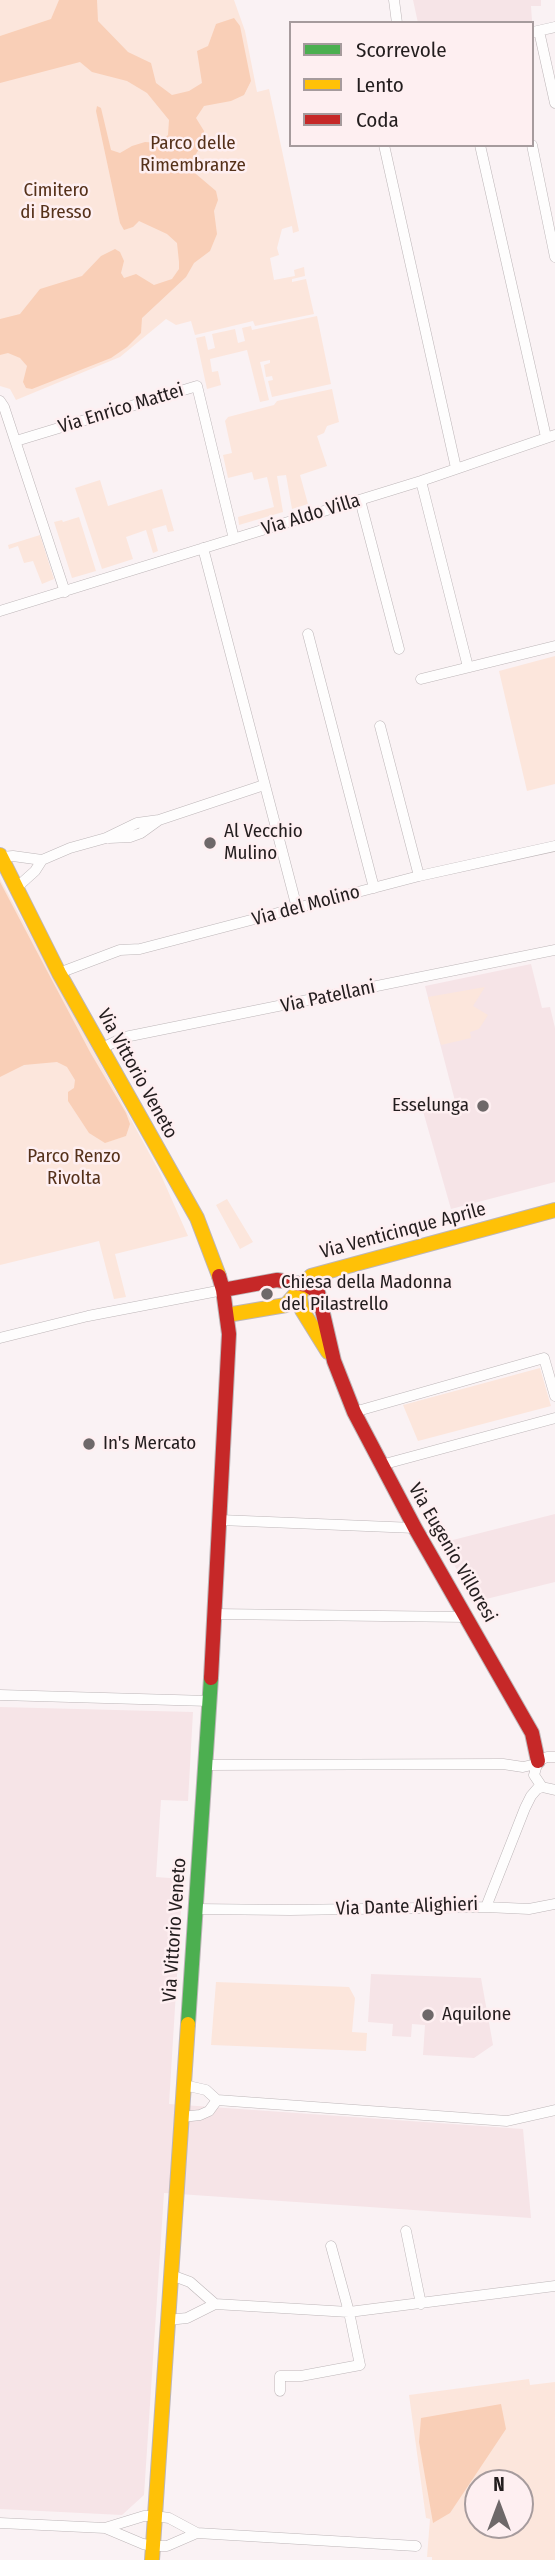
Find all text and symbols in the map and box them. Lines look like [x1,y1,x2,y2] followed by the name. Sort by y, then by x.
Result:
[289,21,534,147] legend
[356,37,447,63] text: Scorrevole
[356,72,404,98] text: Lento
[356,107,399,133] text: Coda
[140,133,246,177] park label: Parco delle Rimembranze
[20,180,92,224] park label: Cimitero di Bresso
[56,379,186,439] street label: Via Enrico Mattei
[259,489,363,541] street label: Via Aldo Villa
[224,821,303,865] place label: Al Vecchio Mulino
[202,835,218,851] marker: Al Vecchio Mulino
[250,881,362,931] street label: Via del Molino
[279,976,377,1018] street label: Via Patellani
[92,1005,182,1143] street label: Via Vittorio Veneto
[392,1095,469,1117] place label: Esselunga
[475,1098,491,1114] marker: Esselunga
[27,1146,121,1190] park label: Parco Renzo Rivolta
[318,1198,488,1264] street label: Via Venticinque Aprile
[281,1272,452,1316] place label: Chiesa della Madonna del Pilastrello
[259,1286,275,1302] marker: Chiesa della Madonna del Pilastrello
[103,1433,196,1455] place label: In's Mercato
[81,1436,97,1452] marker: In's Mercato
[403,1479,501,1627] street label: Via Eugenio Villoresi
[159,1857,191,2003] street label: Via Vittorio Veneto
[335,1893,479,1921] street label: Via Dante Alighieri
[442,2004,511,2026] place label: Aquilone
[420,2007,436,2023] marker: Aquilone
[464,2469,534,2539] north arrow
[493,2473,505,2496] text: N

